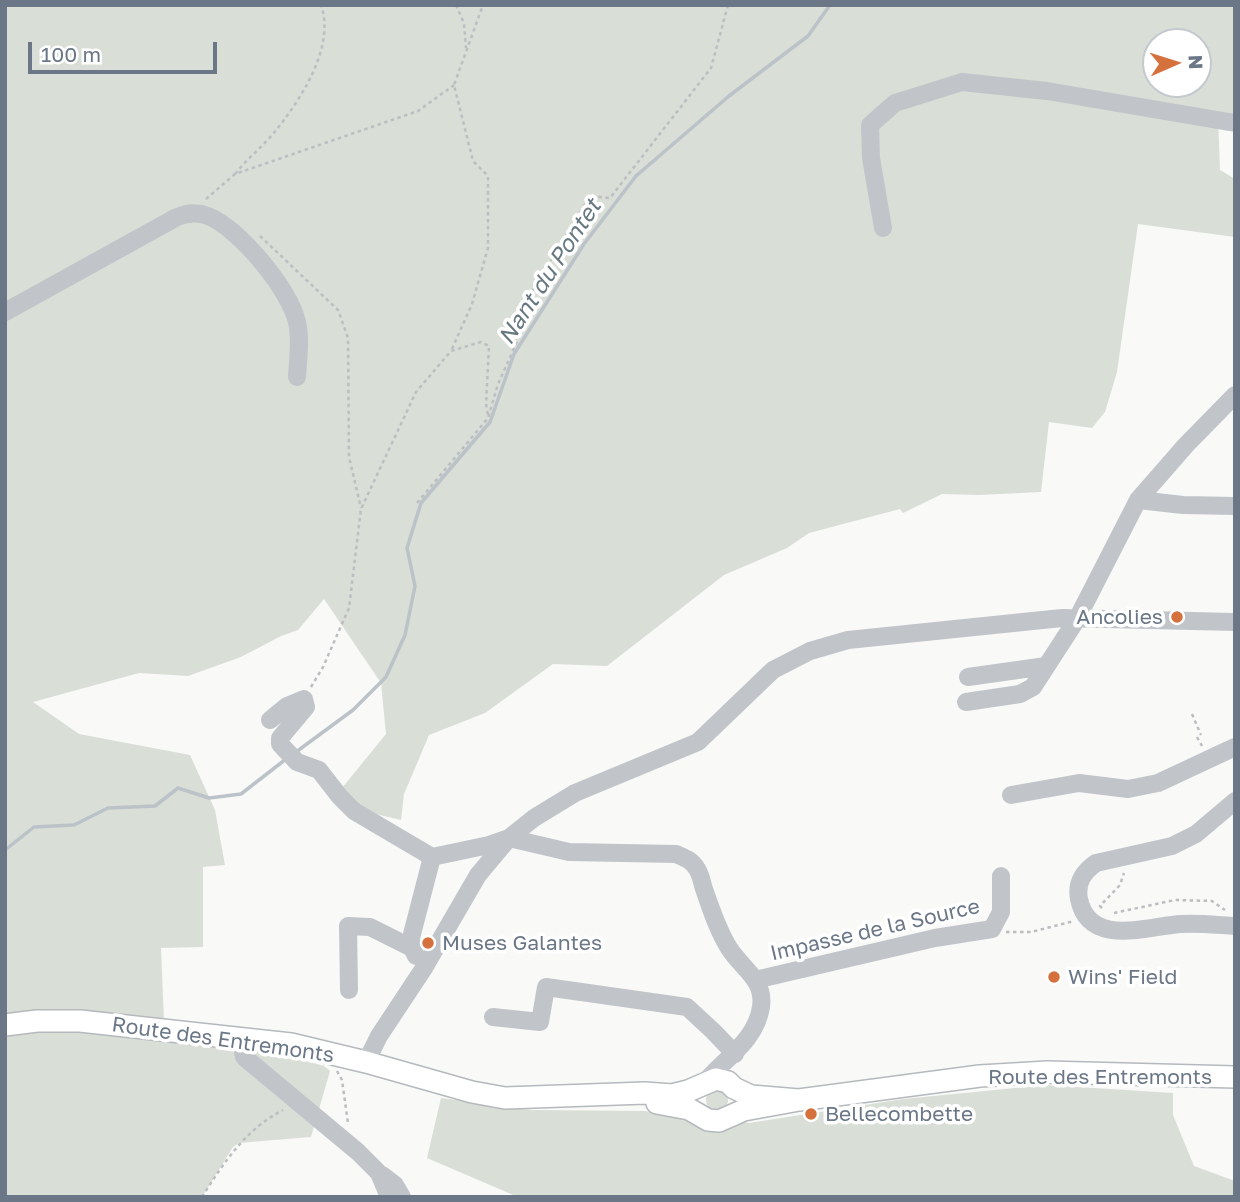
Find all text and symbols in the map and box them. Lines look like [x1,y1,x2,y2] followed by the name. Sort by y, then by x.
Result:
[32,28,220,72] scale bar
[1142,28,1212,98] north arrow
[41,41,101,67] text: 100 m
[1185,54,1208,70] text: N
[493,194,607,350] water label: Nant du Pontet
[1076,604,1163,630] place label: Ancolies
[1169,609,1185,625] marker: Ancolies
[768,894,982,966] street label: Impasse de la Source
[442,930,602,956] place label: Muses Galantes
[420,935,436,951] marker: Muses Galantes
[1068,964,1177,990] place label: Wins' Field
[1046,969,1062,985] marker: Wins' Field
[110,1012,336,1068] street label: Route des Entremonts
[988,1064,1212,1090] street label: Route des Entremonts
[825,1101,973,1127] place label: Bellecombette
[803,1106,819,1122] marker: Bellecombette

